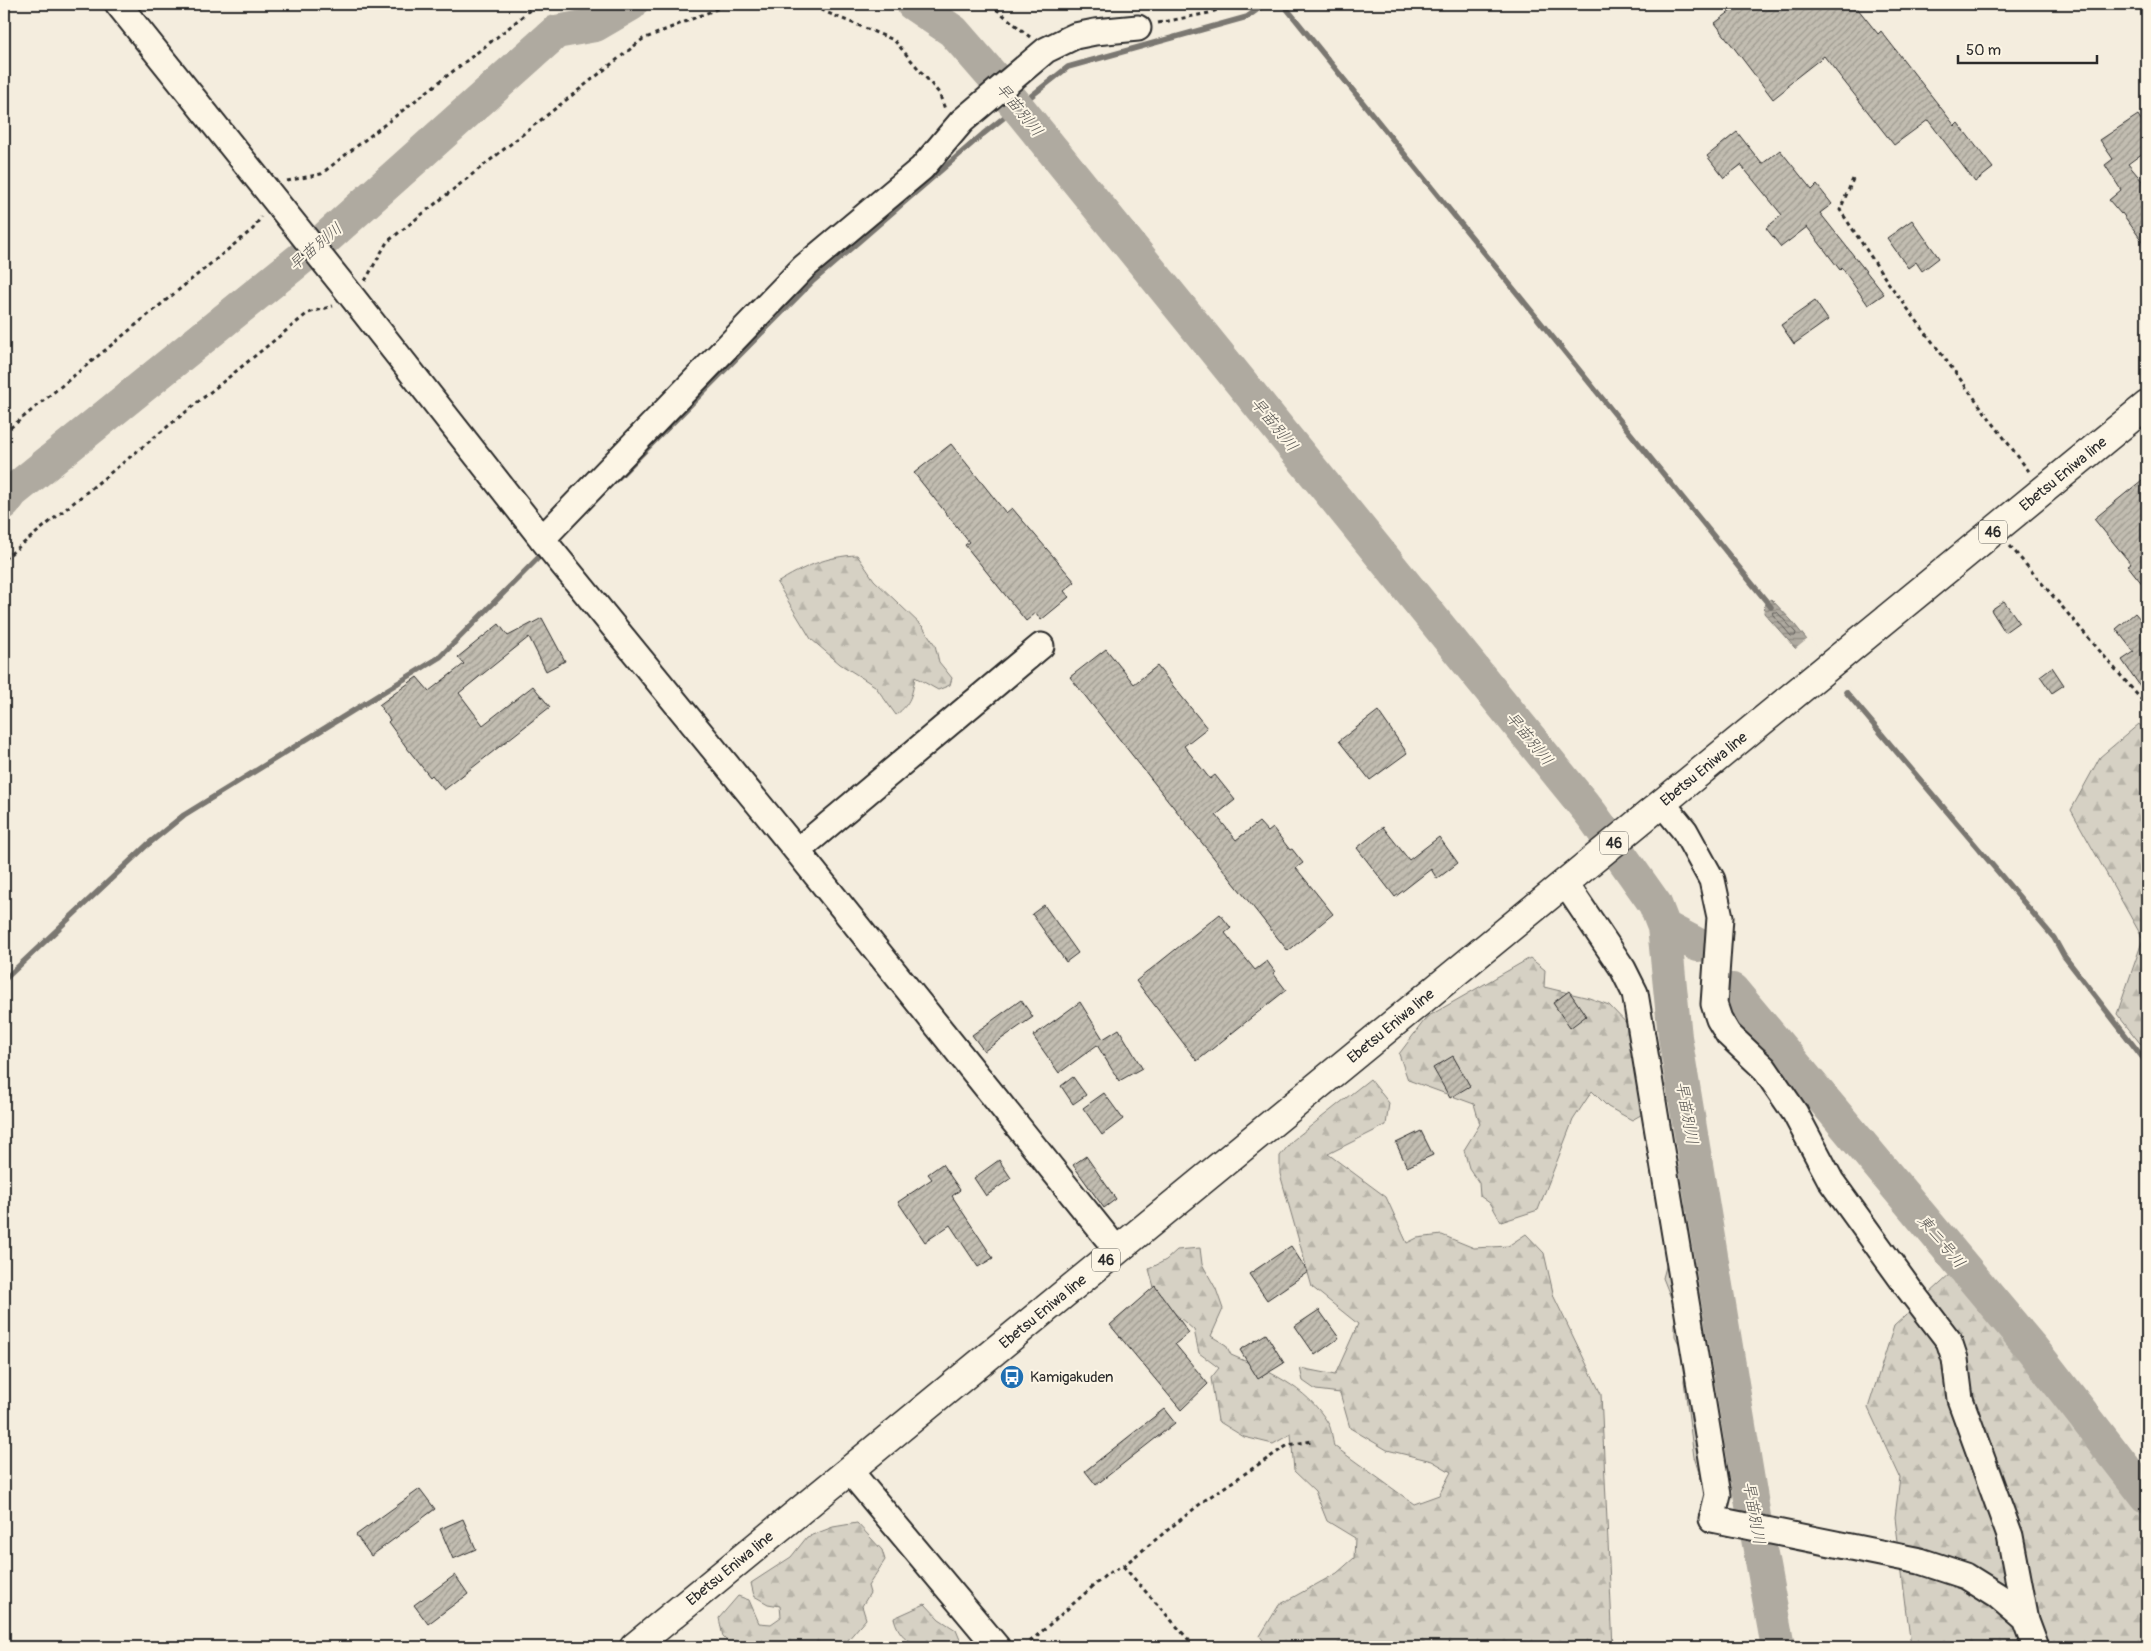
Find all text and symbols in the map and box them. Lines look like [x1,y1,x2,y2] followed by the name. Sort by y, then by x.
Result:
[1958,32,2097,64] scale bar
[1966,41,2001,60] text: 50 m
[991,78,1047,141] water label: 早苗別川
[285,219,347,275] water label: 早苗別川
[1246,393,1302,456] water label: 早苗別川
[2016,432,2111,516] street label: Ebetsu Eniwa line
[1979,520,2007,544] road number: 46
[1501,707,1557,770] water label: 早苗別川
[1657,728,1752,811] street label: Ebetsu Eniwa line
[1600,831,1628,854] road number: 46
[1344,984,1439,1068] street label: Ebetsu Eniwa line
[1672,1080,1702,1146] water label: 早苗別川
[1913,1211,1969,1273] water label: 東二号川
[1092,1248,1120,1272] road number: 46
[996,1270,1091,1353] street label: Ebetsu Eniwa line
[999,1364,1025,1390] bus stop icon: Kamigakuden
[1030,1368,1113,1387] place label: Kamigakuden
[1739,1480,1769,1546] water label: 早苗別川
[683,1527,778,1610] street label: Ebetsu Eniwa line

